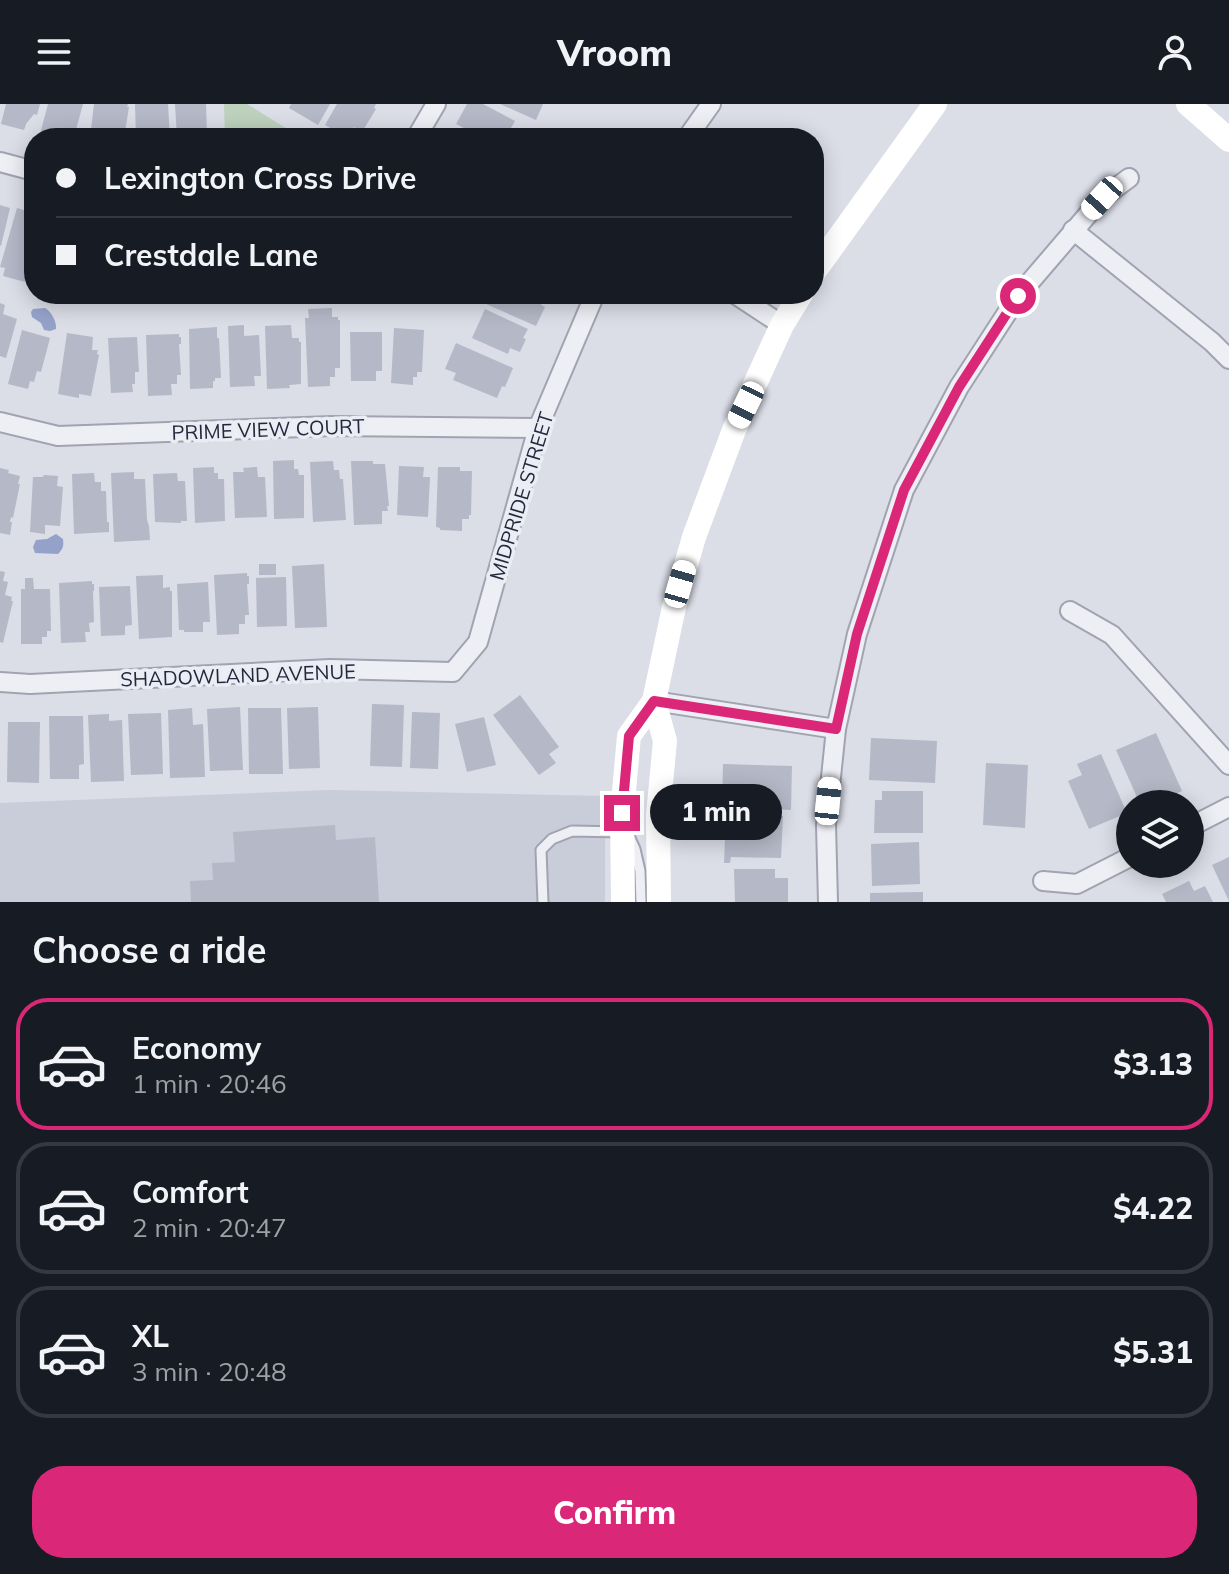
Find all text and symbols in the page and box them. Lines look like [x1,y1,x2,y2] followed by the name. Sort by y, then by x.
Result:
[32,30,76,74] icon: menu
[557,30,672,75] text: Vroom
[1153,30,1197,74] icon: person
[104,159,416,197] text: Lexington Cross Drive
[1077,172,1127,224] car
[104,236,318,274] text: Crestdale Lane
[1000,278,1036,314] route start
[725,378,767,432] car
[484,409,558,583] street label: MIDPRIDE STREET
[171,413,365,445] street label: PRIME VIEW COURT
[662,558,698,610] car
[120,658,356,692] street label: SHADOWLAND AVENUE
[814,776,842,826] car
[650,785,782,841] callout: 1 min
[1116,790,1204,878] map controls
[1116,790,1204,878] button: layers
[604,795,640,831] route end
[681,795,751,828] text: 1 min
[32,927,266,972] text: Choose a ride
[36,1028,108,1100] icon: car
[132,1029,261,1067] text: Economy
[1113,1045,1193,1083] text: $3.13
[132,1067,287,1100] text: 1 min · 20:46
[36,1172,108,1244] icon: car
[132,1173,249,1211] text: Comfort
[1113,1189,1193,1227] text: $4.22
[132,1211,287,1244] text: 2 min · 20:47
[36,1316,108,1388] icon: car
[132,1317,169,1355] text: XL
[1113,1333,1193,1371] text: $5.31
[132,1355,287,1388] text: 3 min · 20:48
[32,1466,1197,1558] button: Confirm

